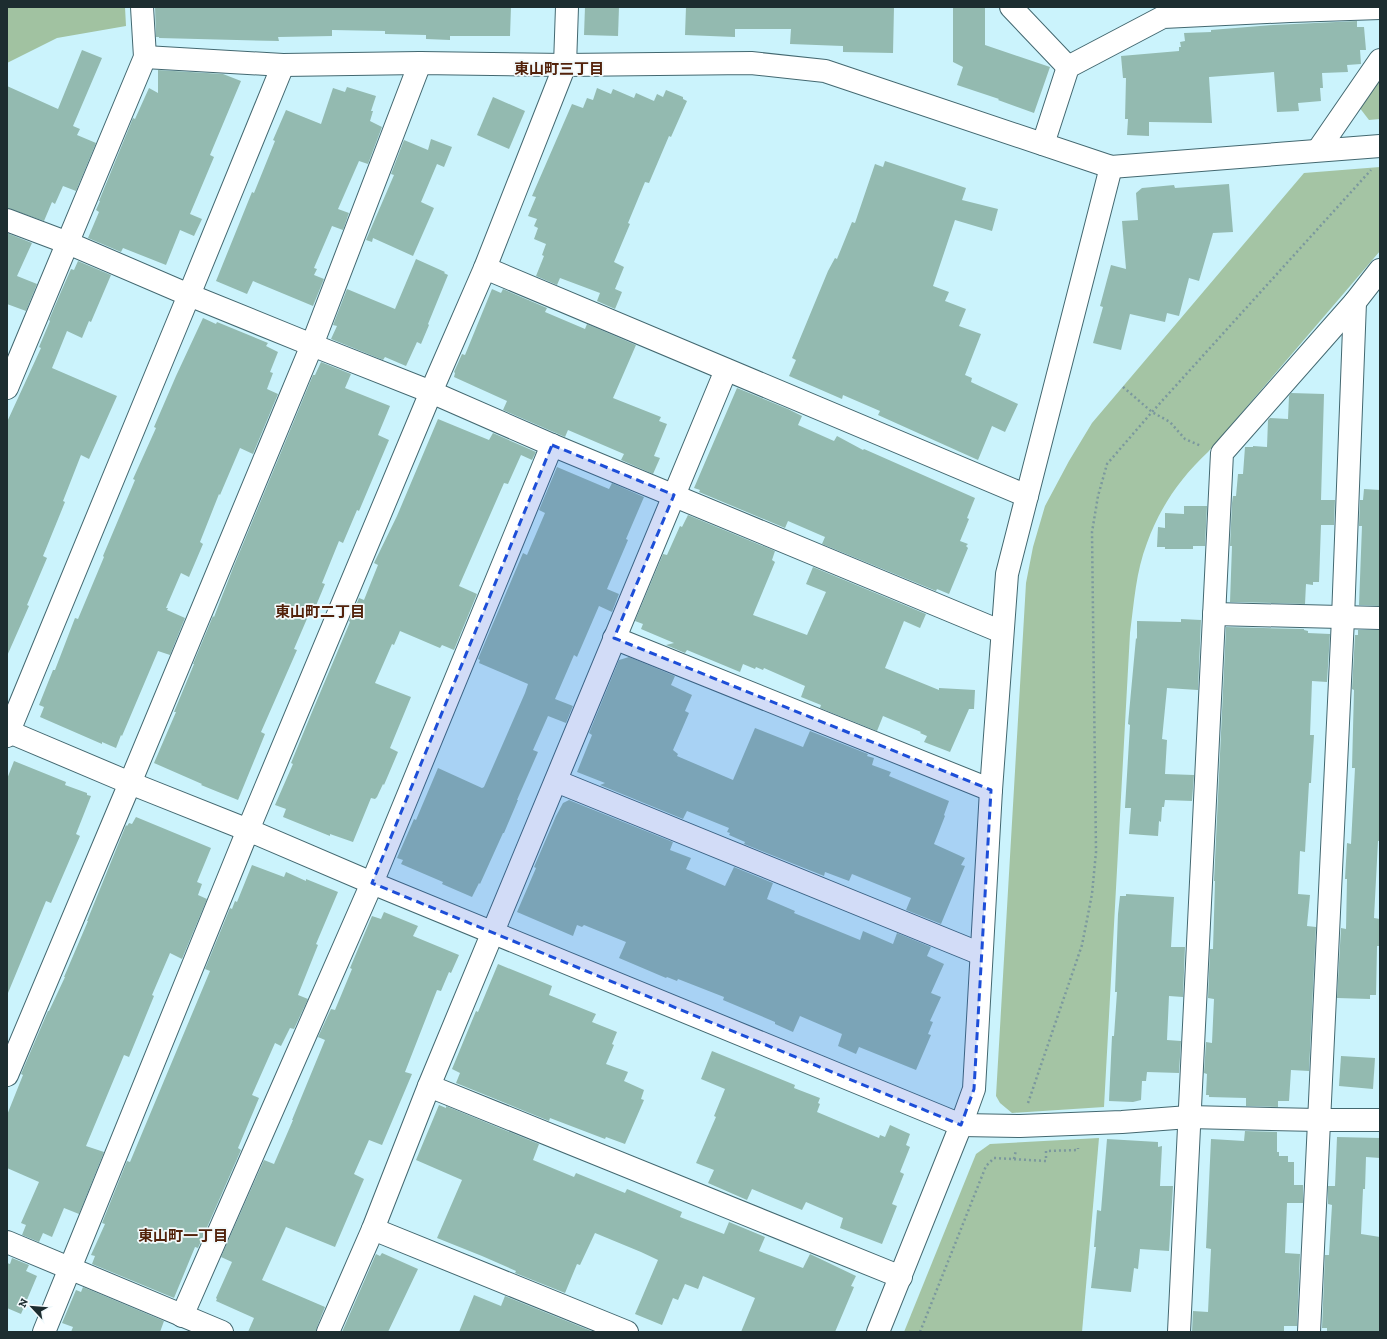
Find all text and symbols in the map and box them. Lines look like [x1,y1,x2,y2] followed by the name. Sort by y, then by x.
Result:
[514,60,604,78] district label: 東山町三丁目
[275,603,365,621] district label: 東山町二丁目
[138,1227,228,1245] district label: 東山町一丁目
[12,1287,52,1327] north arrow
[16,1296,31,1309] text: N

